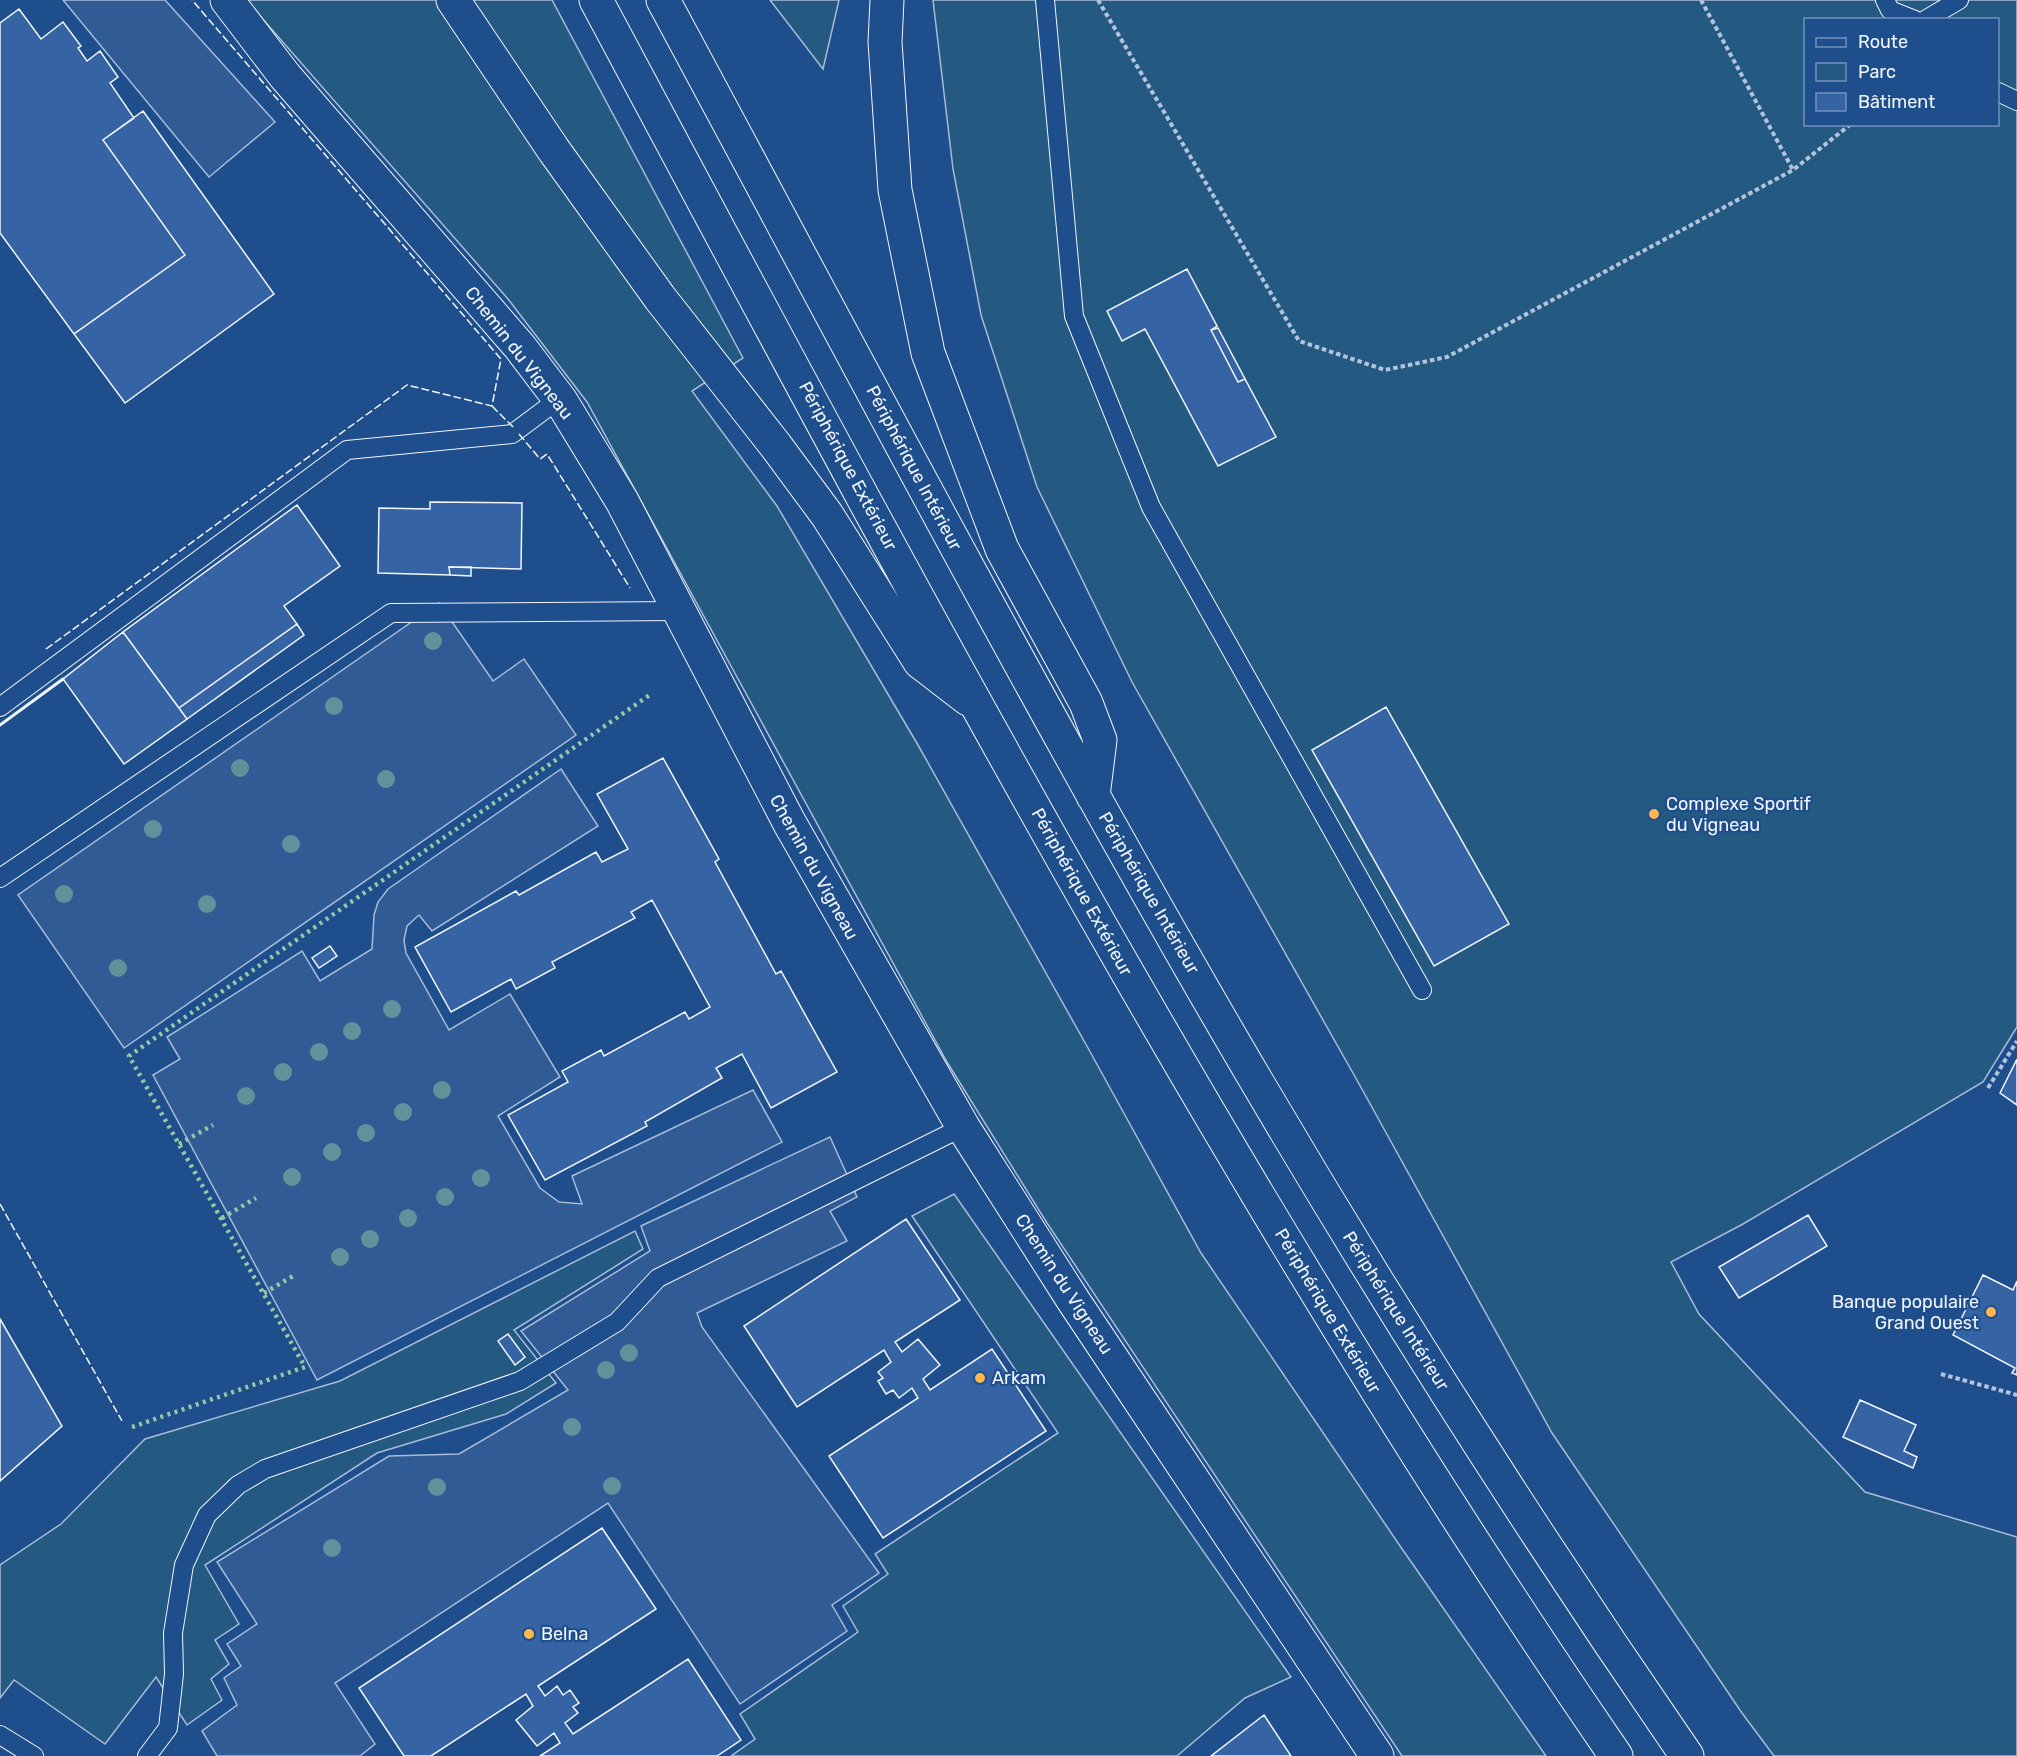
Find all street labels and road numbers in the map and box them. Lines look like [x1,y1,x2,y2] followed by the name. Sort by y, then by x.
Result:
[460,282,578,424] street label: Chemin du Vigneau
[794,378,902,554] street label: Périphérique Extérieur
[861,382,967,554] street label: Périphérique Intérieur
[765,790,863,944] street label: Chemin du Vigneau
[1027,804,1137,980] street label: Périphérique Extérieur
[1094,808,1204,978] street label: Périphérique Intérieur
[1010,1210,1118,1358] street label: Chemin du Vigneau
[1270,1225,1386,1398] street label: Périphérique Extérieur
[1338,1227,1454,1395] street label: Périphérique Intérieur

